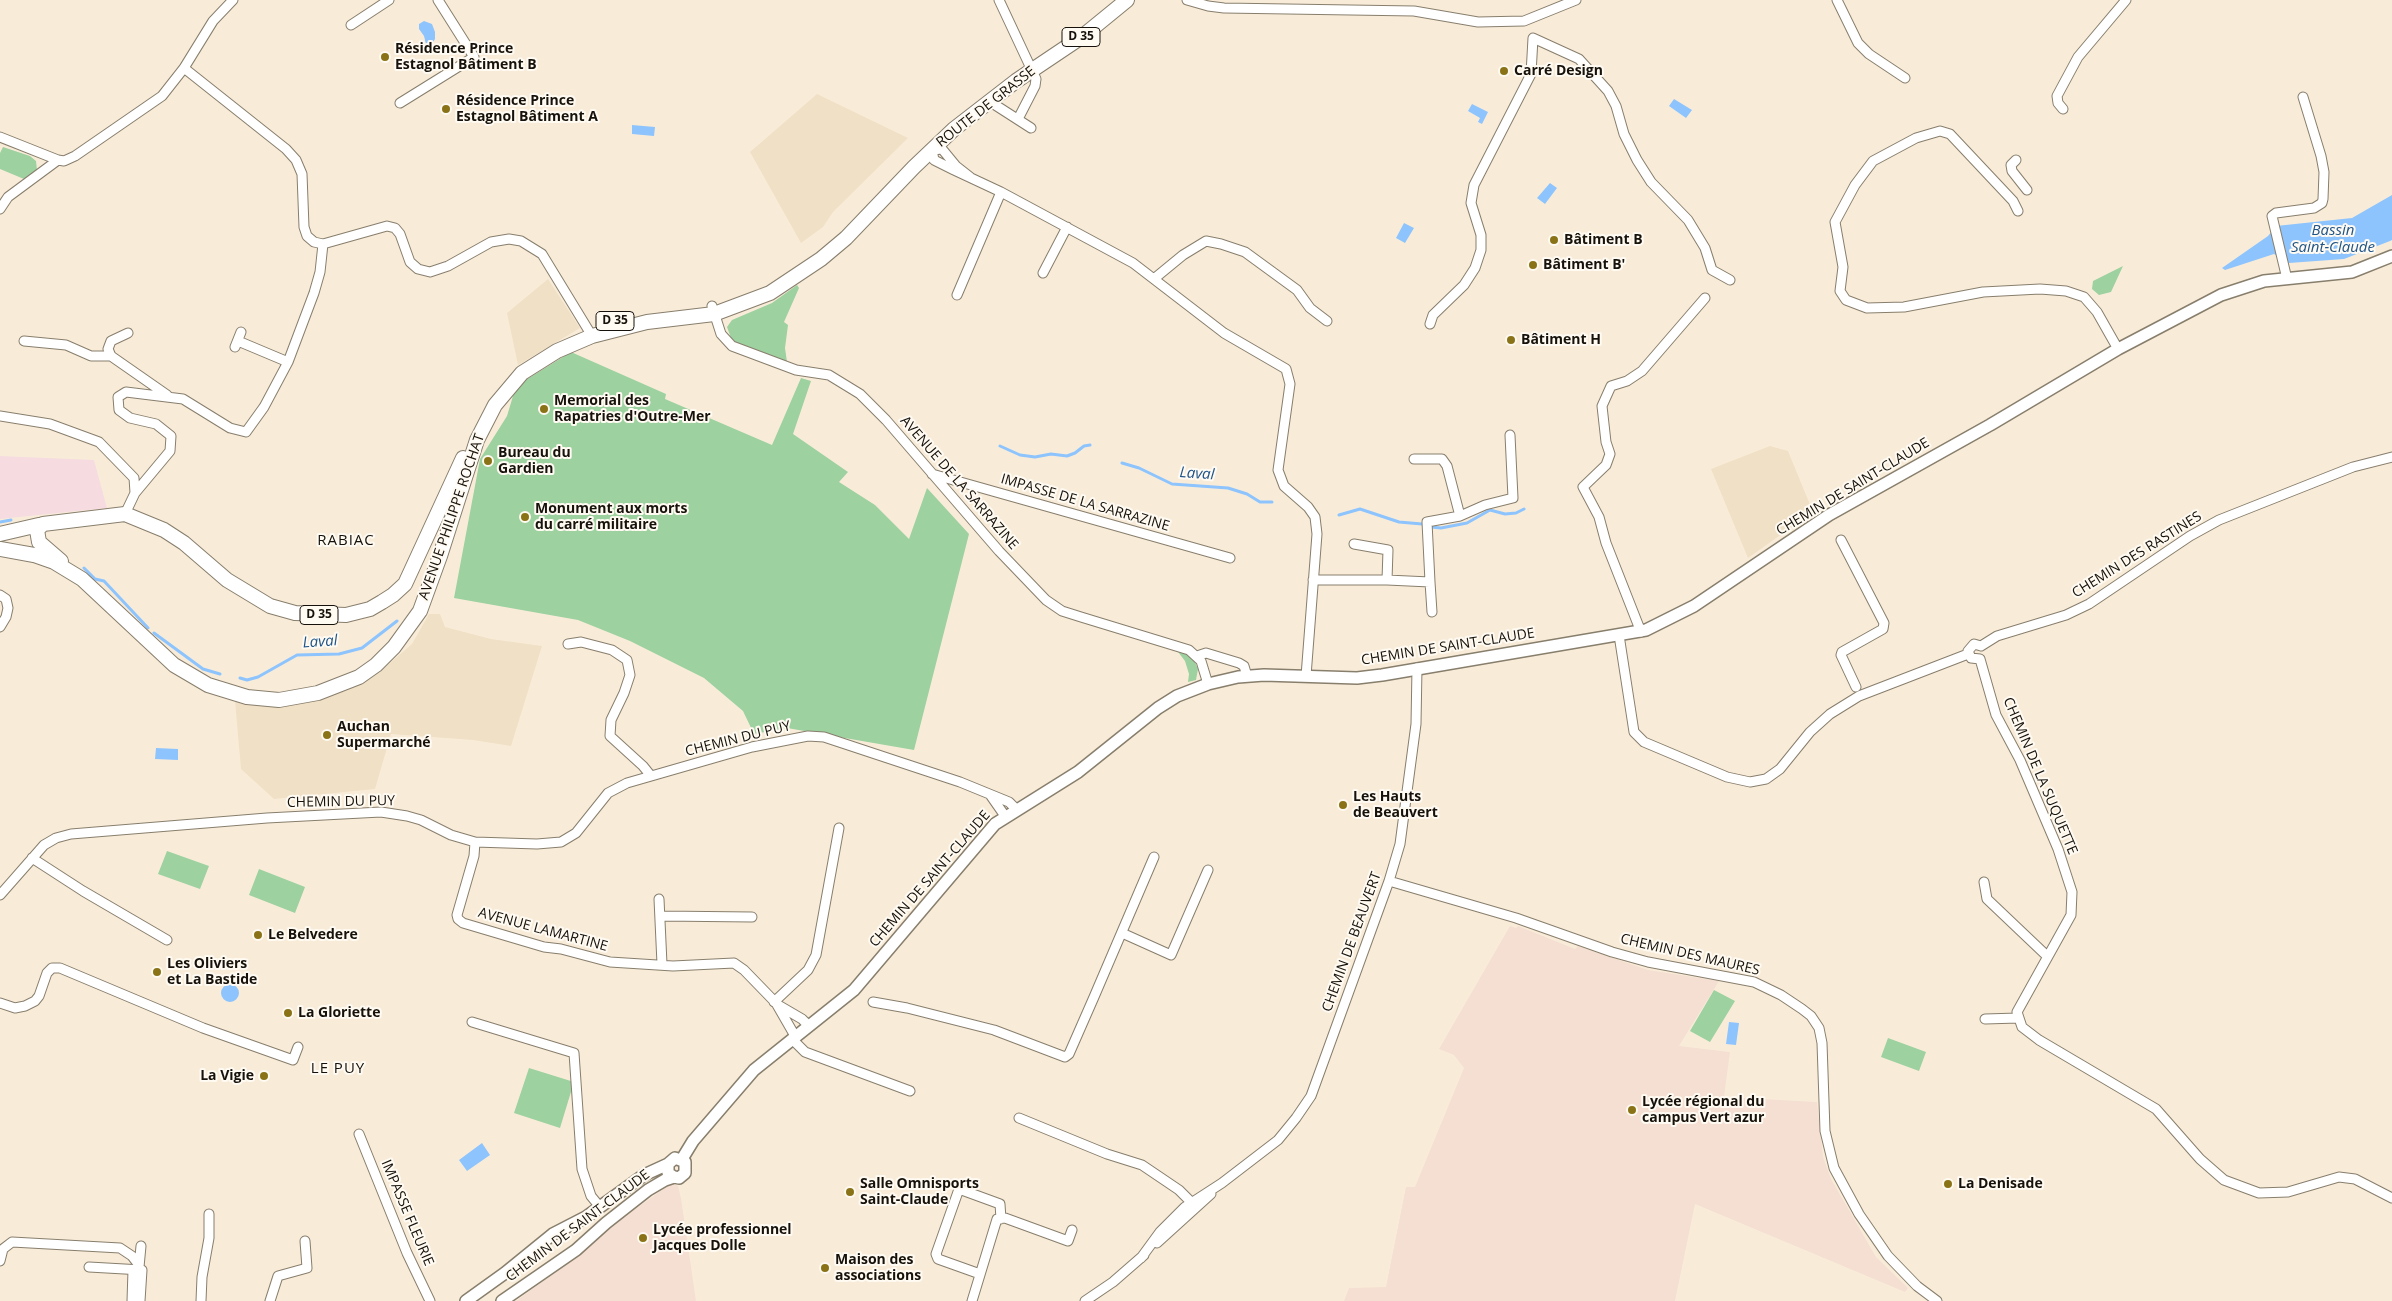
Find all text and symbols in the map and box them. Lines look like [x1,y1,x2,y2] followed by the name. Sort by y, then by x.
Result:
[1062,28,1100,46] road number: D 35
[395,41,537,74] place label: Résidence Prince Estagnol Bâtiment B
[379,51,391,63] marker: Résidence Prince Estagnol Bâtiment B
[933,63,1039,151] street label: ROUTE DE GRASSE
[1514,63,1603,79] place label: Carré Design
[1498,65,1510,77] marker: Carré Design
[456,93,598,125] place label: Résidence Prince Estagnol Bâtiment A
[440,103,452,115] marker: Résidence Prince Estagnol Bâtiment A
[2291,222,2375,257] water label: Bassin Saint-Claude
[1564,232,1643,248] place label: Bâtiment B
[1548,234,1560,246] marker: Bâtiment B
[1543,257,1625,273] place label: Bâtiment B'
[1527,259,1539,271] marker: Bâtiment B'
[596,312,634,331] road number: D 35
[1521,332,1601,348] place label: Bâtiment H
[1505,334,1517,346] marker: Bâtiment H
[554,393,711,426] place label: Memorial des Rapatries d'Outre-Mer
[538,403,550,415] marker: Memorial des Rapatries d'Outre-Mer
[896,413,1022,553] street label: AVENUE DE LA SARRAZINE
[416,432,488,602] street label: AVENUE PHILIPPE ROCHAT
[1773,435,1933,539] street label: CHEMIN DE SAINT-CLAUDE
[498,445,571,478] place label: Bureau du Gardien
[482,455,494,467] marker: Bureau du Gardien
[1179,464,1215,484] water label: Laval
[999,471,1171,535] street label: IMPASSE DE LA SARRAZINE
[535,501,687,534] place label: Monument aux morts du carré militaire
[2069,508,2205,602] street label: CHEMIN DES RASTINES
[519,511,531,523] marker: Monument aux morts du carré militaire
[316,532,376,550] district label: RABIAC
[300,606,338,624] road number: D 35
[1360,625,1536,669] street label: CHEMIN DE SAINT-CLAUDE
[302,632,338,652] water label: Laval
[1999,695,2081,857] street label: CHEMIN DE LA SUQUETTE
[684,718,792,760] street label: CHEMIN DU PUY
[337,719,431,752] place label: Auchan Supermarché
[321,729,333,741] marker: Auchan Supermarché
[1353,789,1438,822] place label: Les Hauts de Beauvert
[287,793,395,811] street label: CHEMIN DU PUY
[1337,799,1349,811] marker: Les Hauts de Beauvert
[866,807,994,951] street label: CHEMIN DE SAINT-CLAUDE
[1319,870,1385,1014] street label: CHEMIN DE BEAUVERT
[476,905,610,955] street label: AVENUE LAMARTINE
[268,927,358,943] place label: Le Belvedere
[252,929,264,941] marker: Le Belvedere
[1619,931,1761,979] street label: CHEMIN DES MAURES
[167,956,257,989] place label: Les Oliviers et La Bastide
[151,966,163,978] marker: Les Oliviers et La Bastide
[298,1005,380,1021] place label: La Gloriette
[282,1007,294,1019] marker: La Gloriette
[310,1060,366,1078] district label: LE PUY
[200,1068,254,1084] place label: La Vigie
[258,1070,270,1082] marker: La Vigie
[1642,1094,1764,1126] place label: Lycée régional du campus Vert azur
[1626,1104,1638,1116] marker: Lycée régional du campus Vert azur
[377,1158,437,1268] street label: IMPASSE FLEURIE
[503,1166,653,1286] street label: CHEMIN DE SAINT-CLAUDE
[860,1176,979,1208] place label: Salle Omnisports Saint-Claude
[1958,1176,2043,1192] place label: La Denisade
[1942,1178,1954,1190] marker: La Denisade
[844,1186,856,1198] marker: Salle Omnisports Saint-Claude
[653,1222,792,1254] place label: Lycée professionnel Jacques Dolle
[637,1232,649,1244] marker: Lycée professionnel Jacques Dolle
[835,1252,921,1284] place label: Maison des associations
[819,1262,831,1274] marker: Maison des associations

